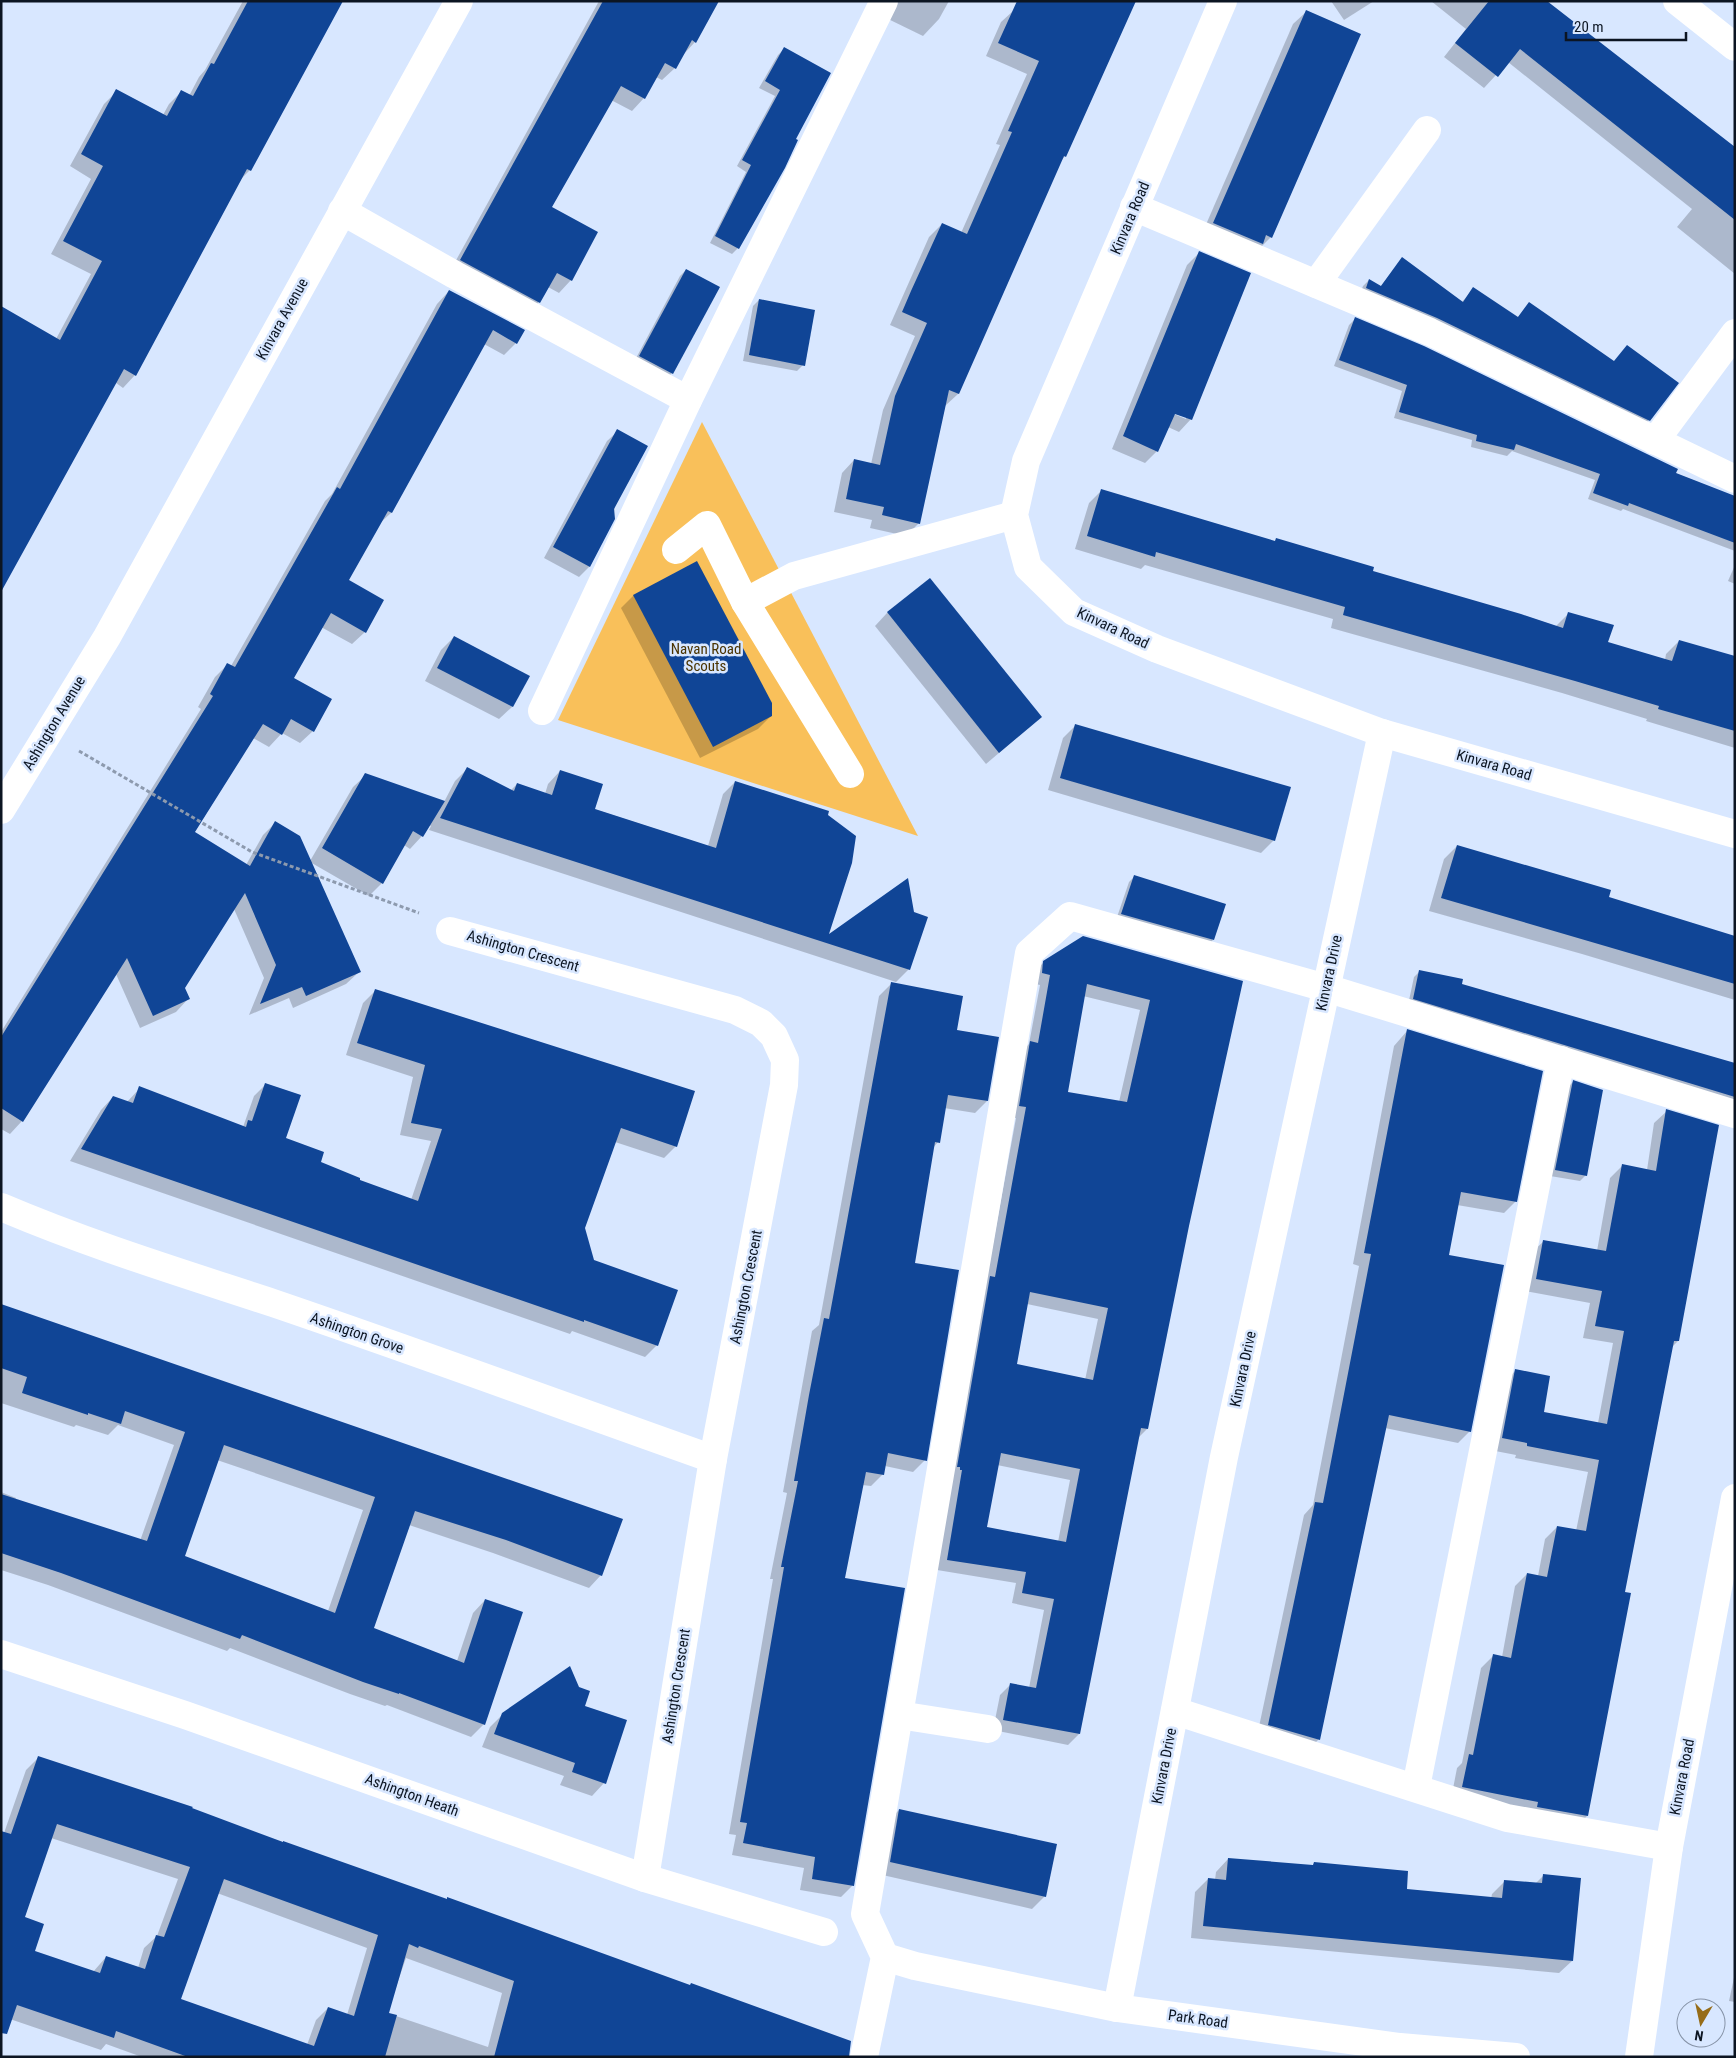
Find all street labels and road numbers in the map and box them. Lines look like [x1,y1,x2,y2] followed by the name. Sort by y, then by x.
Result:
[1107,179,1153,257] street label: Kinvara Road
[252,275,312,363] street label: Kinvara Avenue
[1074,603,1152,653] street label: Kinvara Road
[19,673,89,773] street label: Ashington Avenue
[1454,746,1534,784] street label: Kinvara Road
[465,926,581,976] street label: Ashington Crescent
[1312,933,1346,1013] street label: Kinvara Drive
[726,1228,766,1346] street label: Ashington Crescent
[308,1309,406,1357] street label: Ashington Grove
[1226,1329,1260,1409] street label: Kinvara Drive
[658,1627,694,1745] street label: Ashington Crescent
[1148,1726,1180,1806] street label: Kinvara Drive
[1666,1737,1698,1817] street label: Kinvara Road
[363,1770,461,1820] street label: Ashington Heath
[1167,2006,1229,2032] street label: Park Road

